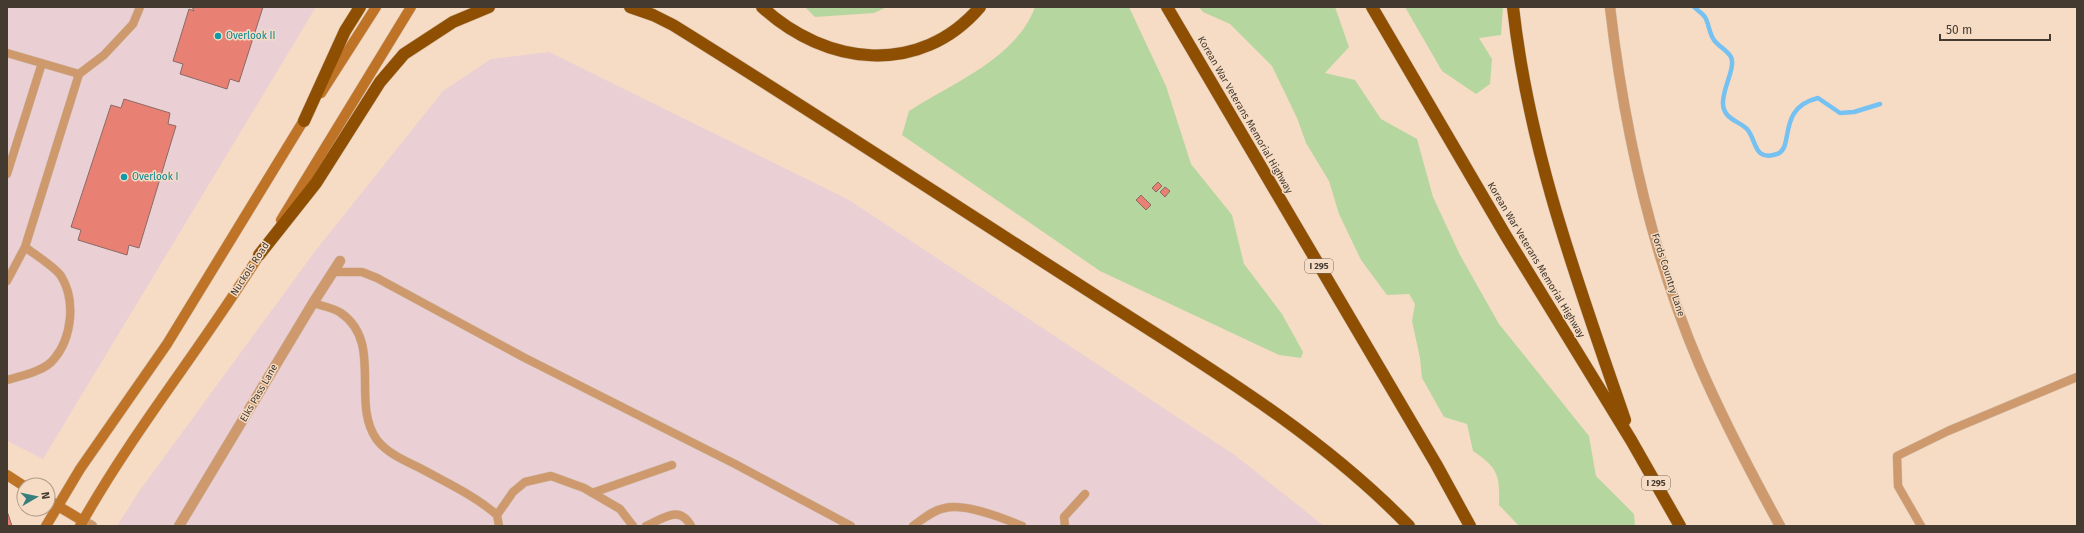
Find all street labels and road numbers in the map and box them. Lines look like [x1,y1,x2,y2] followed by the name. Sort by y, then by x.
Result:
[1195,34,1295,196] street label: Korean War Veterans Memorial Highway
[1485,180,1587,340] street label: Korean War Veterans Memorial Highway
[1649,232,1687,318] street label: Fords Country Lane
[228,240,272,298] street label: Nuckols Road
[1305,259,1333,273] road number: I 295
[238,362,280,424] street label: Elks Pass Lane
[1642,476,1670,490] road number: I 295

